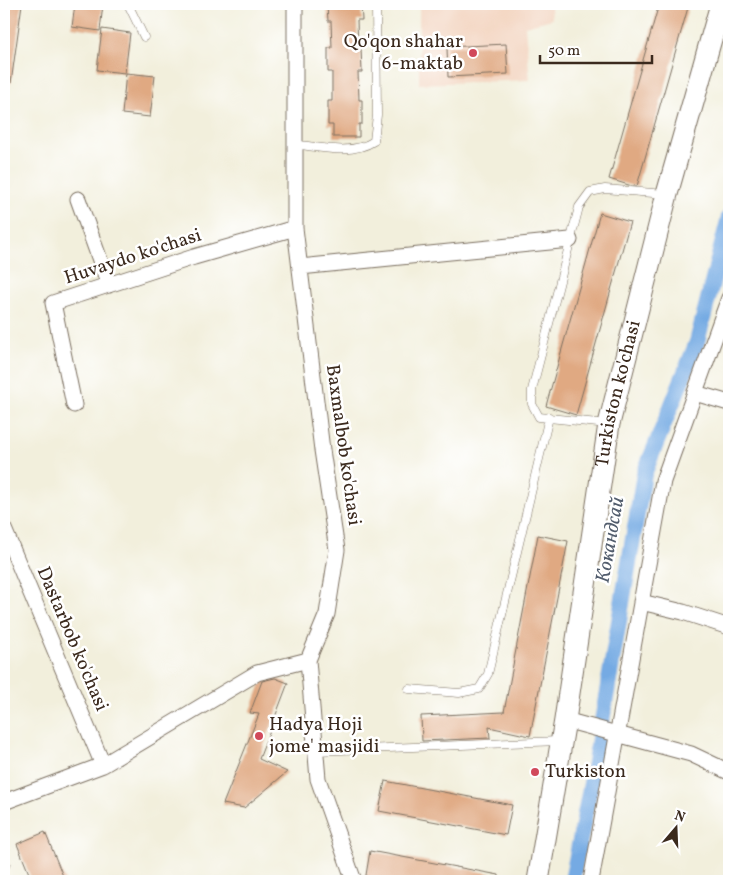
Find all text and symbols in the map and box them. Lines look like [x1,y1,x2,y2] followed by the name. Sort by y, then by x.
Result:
[344,29,463,77] place label: Qo'qon shahar 6-maktab
[540,32,653,64] scale bar
[548,41,580,62] text: 50 m
[467,47,479,59] marker: Qo'qon shahar 6-maktab
[61,222,205,291] street label: Huvaydo ko'chasi
[590,317,648,469] street label: Turkiston ko'chasi
[319,363,367,527] street label: Baxmalbob ko'chasi
[590,495,632,585] water label: Кокандсай
[30,563,114,716] street label: Dastarbob ko'chasi
[269,712,380,760] place label: Hadya Hoji jome' masjidi
[253,730,265,742] marker: Hadya Hoji jome' masjidi
[545,759,626,785] place label: Turkiston
[529,766,541,778] marker: Turkiston
[650,802,700,852] north arrow
[672,806,688,828] text: N

